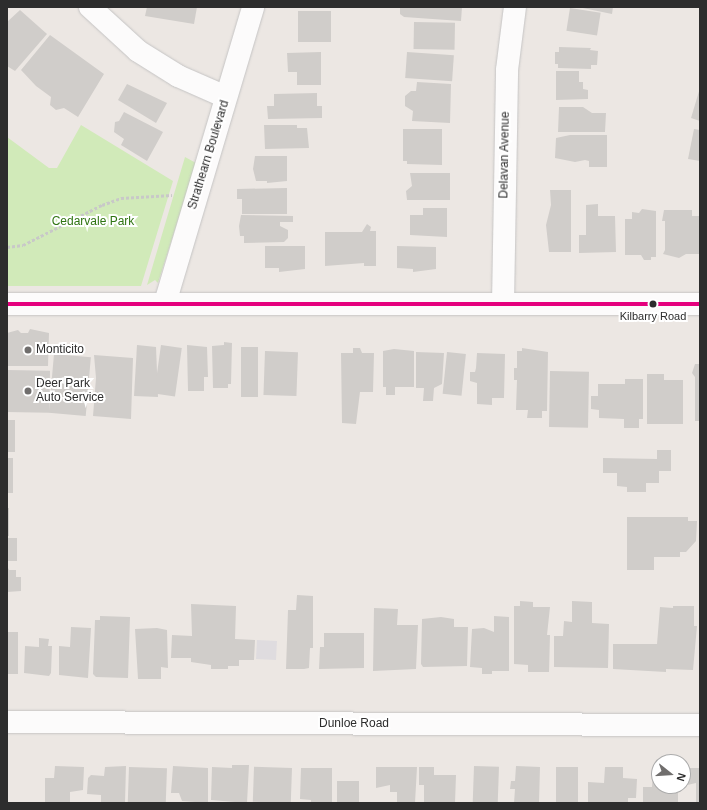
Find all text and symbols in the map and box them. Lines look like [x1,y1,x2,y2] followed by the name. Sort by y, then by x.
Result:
[186,99,232,211] street label: Strathearn Boulevard
[497,111,513,199] street label: Delavan Avenue
[52,215,134,229] park label: Cedarvale Park
[648,299,658,309] marker: Kilbarry Road
[620,309,686,323] place label: Kilbarry Road
[36,343,84,357] place label: Monticito
[23,345,33,355] marker: Monticito
[36,377,104,405] place label: Deer Park Auto Service
[23,386,33,396] marker: Deer Park Auto Service
[319,717,389,731] street label: Dunloe Road
[651,754,691,794] north arrow
[675,772,688,783] text: N

